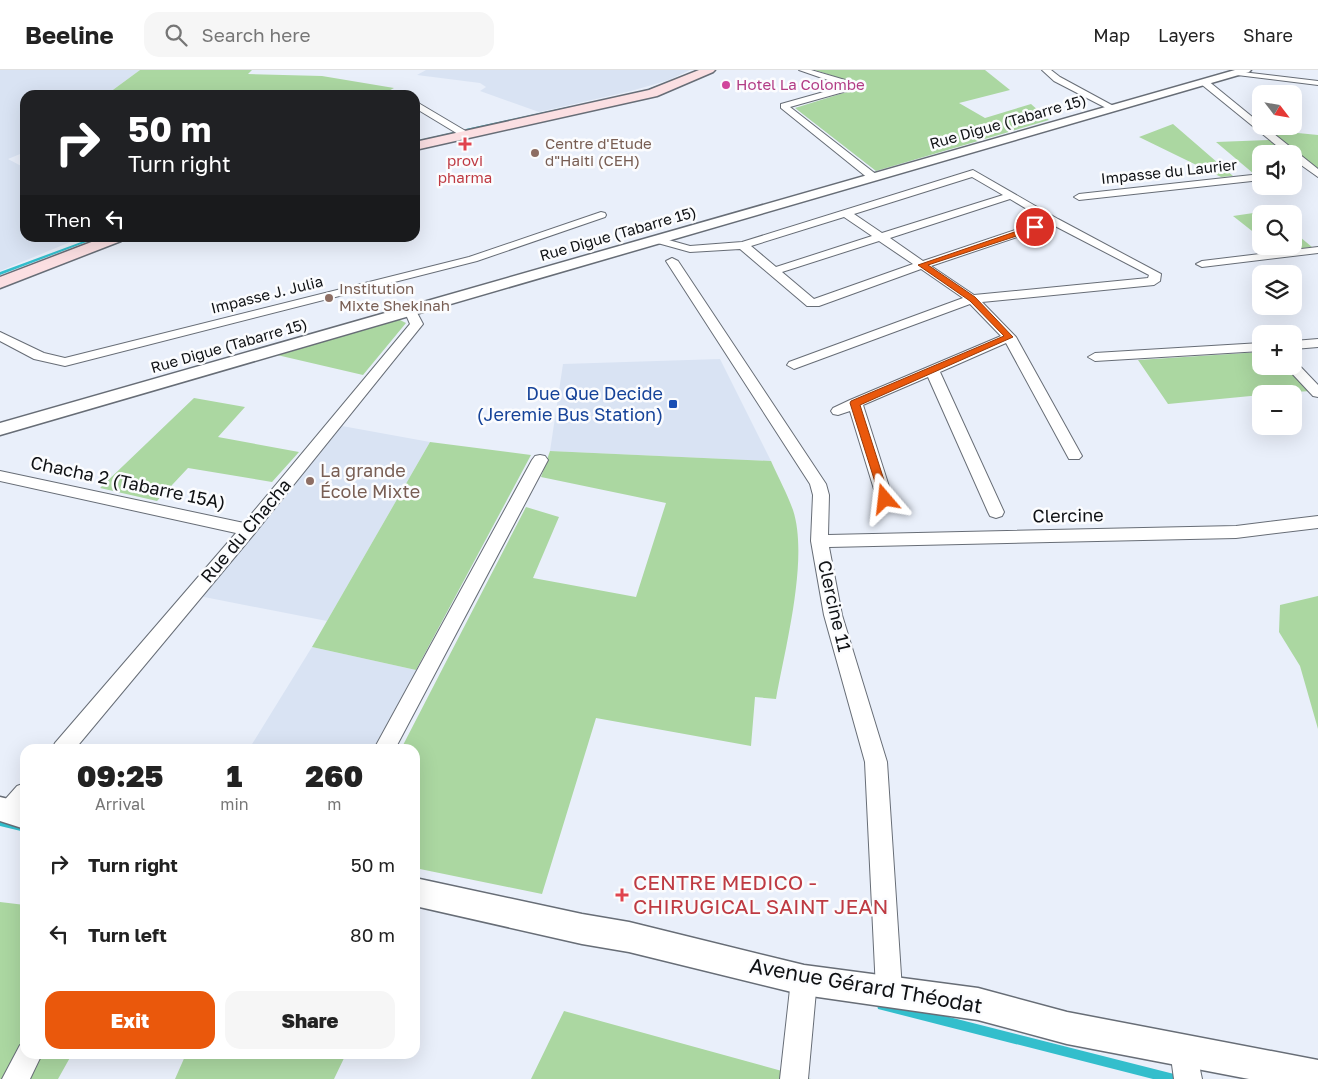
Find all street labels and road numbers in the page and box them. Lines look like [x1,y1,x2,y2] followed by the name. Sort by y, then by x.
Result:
[927,90,1088,152] street label: Rue Digue (Tabarre 15)
[1100,155,1238,187] street label: Impasse du Laurier
[537,202,698,264] street label: Rue Digue (Tabarre 15)
[209,271,325,317] street label: Impasse J. Julia
[148,314,309,376] street label: Rue Digue (Tabarre 15)
[29,451,228,513] street label: Chacha 2 (Tabarre 15A)
[195,474,295,587] street label: Rue du Chacha
[1032,503,1104,527] street label: Clercine
[814,558,856,654] street label: Clercine 11
[748,952,985,1018] street label: Avenue Gérard Théodat

